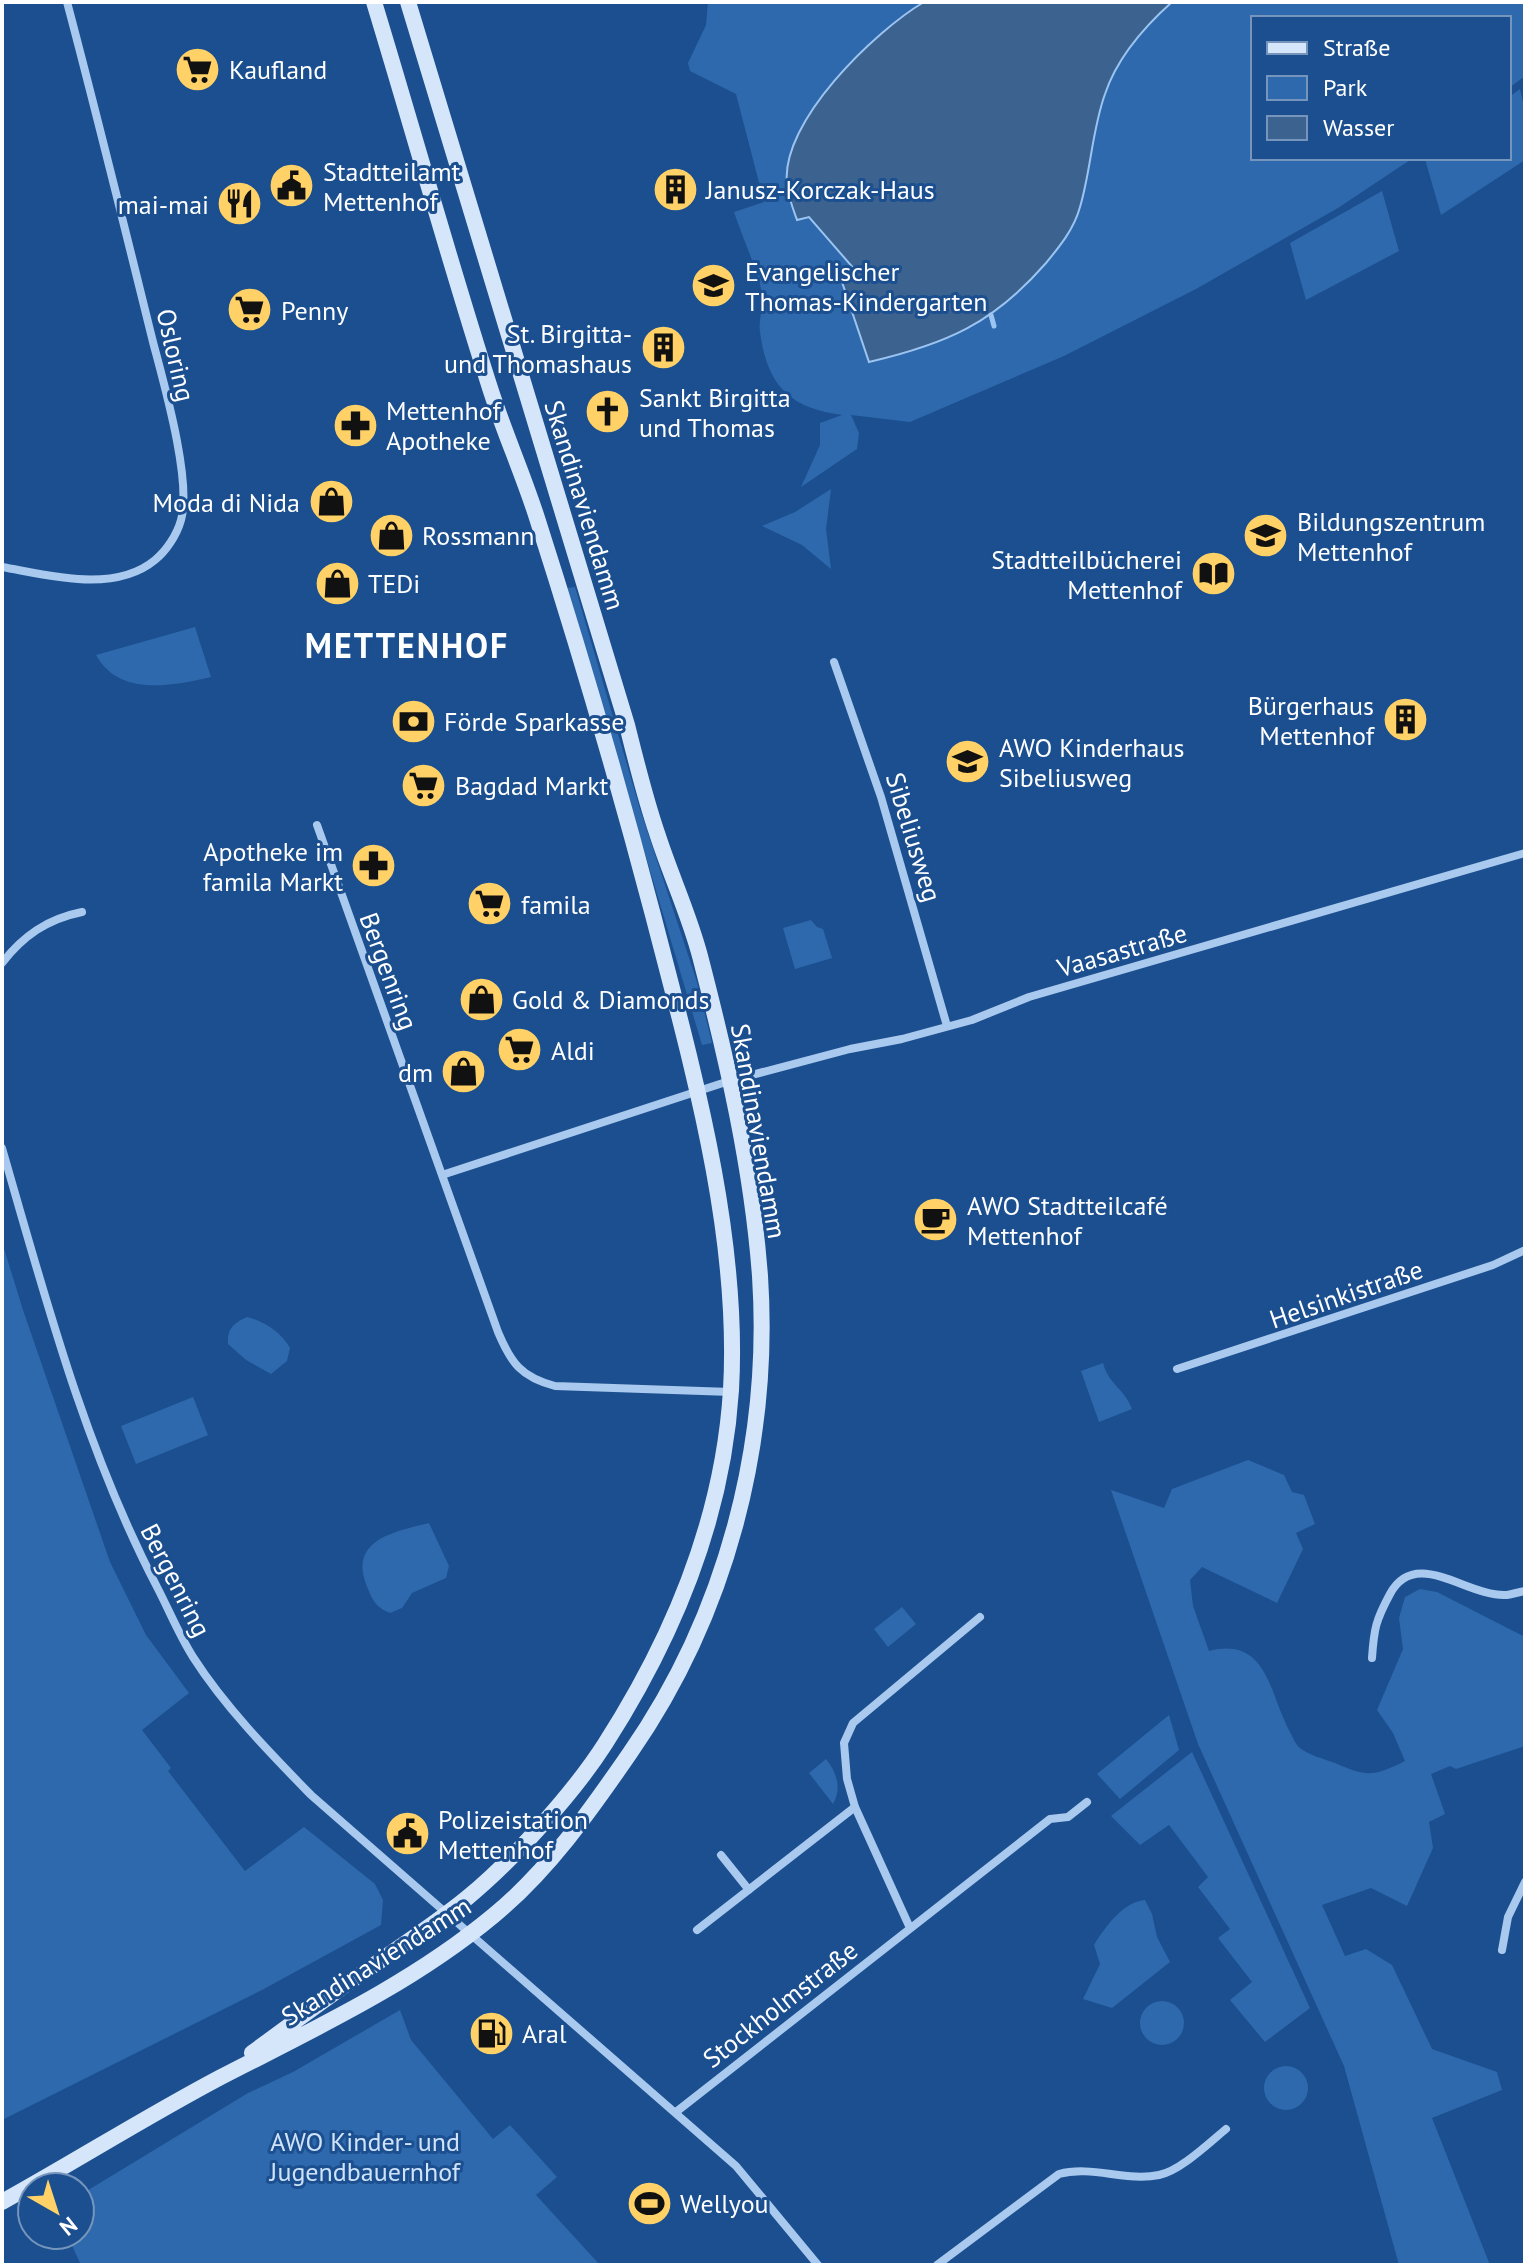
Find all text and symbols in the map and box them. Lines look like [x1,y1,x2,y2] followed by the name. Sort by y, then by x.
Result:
[1251,16,1511,160] legend
[1323,32,1390,63] text: Straße
[174,45,222,93] supermarket icon: Kaufland
[229,53,327,86] place label: Kaufland
[1323,72,1368,103] text: Park
[1323,112,1394,143] text: Wasser
[323,155,461,218] place label: Stadtteilamt Mettenhof
[268,162,316,210] public building icon: Stadtteilamt Mettenhof
[651,165,699,213] building icon: Janusz-Korczak-Haus
[705,173,935,206] place label: Janusz-Korczak-Haus
[216,180,264,228] restaurant icon: mai-mai
[118,188,209,221] place label: mai-mai
[745,255,987,318] place label: Evangelischer Thomas-Kindergarten
[690,262,738,310] school or university icon: Evangelischer Thomas-Kindergarten
[226,286,274,334] supermarket icon: Penny
[281,294,348,327] place label: Penny
[149,305,203,405] street label: Osloring
[444,317,632,380] place label: St. Birgitta- und Thomashaus
[639,324,687,372] building icon: St. Birgitta- und Thomashaus
[639,381,791,444] place label: Sankt Birgitta und Thomas
[584,388,632,436] church icon: Sankt Birgitta und Thomas
[386,394,502,457] place label: Mettenhof Apotheke
[537,396,633,614] street label: Skandinaviendamm
[331,401,379,449] pharmacy icon: Mettenhof Apotheke
[307,478,355,526] shop icon: Moda di Nida
[152,486,300,519] place label: Moda di Nida
[1297,505,1485,568] place label: Bildungszentrum Mettenhof
[367,511,415,559] shop icon: Rossmann
[1242,512,1290,560] school or university icon: Bildungszentrum Mettenhof
[422,519,535,552] place label: Rossmann
[991,543,1184,606] place label: Stadtteilbücherei Mettenhof
[1189,550,1237,598] library icon: Stadtteilbücherei Mettenhof
[313,559,361,607] shop icon: TEDi
[368,567,420,600] place label: TEDi
[305,623,509,667] district label: METTENHOF
[1248,689,1376,752] place label: Bürgerhaus Mettenhof
[1381,696,1429,744] building icon: Bürgerhaus Mettenhof
[389,697,437,745] bank icon: Förde Sparkasse
[444,705,624,738] place label: Förde Sparkasse
[999,731,1184,794] place label: AWO Kinderhaus Sibeliusweg
[944,738,992,786] school or university icon: AWO Kinderhaus Sibeliusweg
[400,761,448,809] supermarket icon: Bagdad Markt
[879,768,949,906] street label: Sibeliusweg
[455,769,609,802] place label: Bagdad Markt
[203,835,343,898] place label: Apotheke im famila Markt
[350,842,398,890] pharmacy icon: Apotheke im famila Markt
[466,880,514,928] supermarket icon: famila
[521,888,591,921] place label: famila
[353,908,425,1034] street label: Bergenring
[1052,916,1191,984] street label: Vaasastraße
[457,975,505,1023] shop icon: Gold & Diamonds
[512,983,710,1016] place label: Gold & Diamonds
[724,1021,794,1241] street label: Skandinaviendamm
[496,1026,544,1074] supermarket icon: Aldi
[551,1034,595,1067] place label: Aldi
[440,1048,488,1096] shop icon: dm
[398,1056,433,1089] place label: dm
[967,1189,1168,1252] place label: AWO Stadtteilcafé Mettenhof
[912,1196,960,1244] cafe icon: AWO Stadtteilcafé Mettenhof
[1265,1252,1427,1336] street label: Helsinkistraße
[133,1518,219,1642] street label: Bergenring
[438,1803,588,1866] place label: Polizeistation Mettenhof
[383,1810,431,1858] public building icon: Polizeistation Mettenhof
[275,1889,477,2033] street label: Skandinaviendamm
[696,1933,864,2075] street label: Stockholmstraße
[467,2009,515,2057] fuel station icon: Aral
[522,2017,567,2050] place label: Aral
[269,2125,462,2188] park label: AWO Kinder- und Jugendbauernhof
[16,2171,96,2251] north arrow
[625,2179,673,2227] sports icon: Wellyou
[680,2187,769,2220] place label: Wellyou
[54,2211,83,2242] text: N

